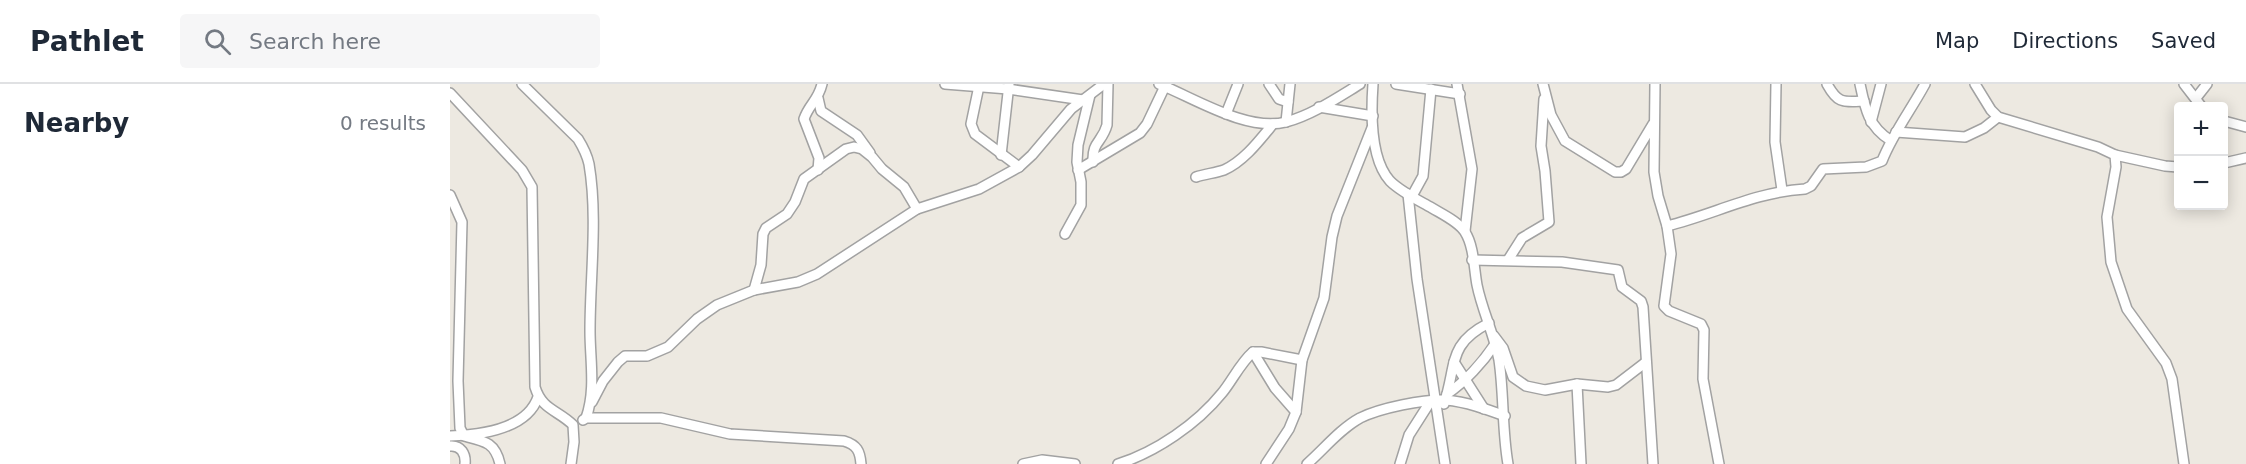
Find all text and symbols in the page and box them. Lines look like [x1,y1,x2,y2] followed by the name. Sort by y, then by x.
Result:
[180,14,600,68] search box
[30,25,144,58] text: Pathlet
[201,25,234,58] icon: search
[249,29,381,54] text: Search here
[1935,29,1979,53] text: Map
[2012,29,2118,53] text: Directions
[2151,29,2216,53] text: Saved
[2174,102,2228,210] map controls
[2174,102,2228,156] button: +
[24,108,129,138] text: Nearby
[340,111,426,135] text: 0 results
[2174,156,2228,210] button: −

